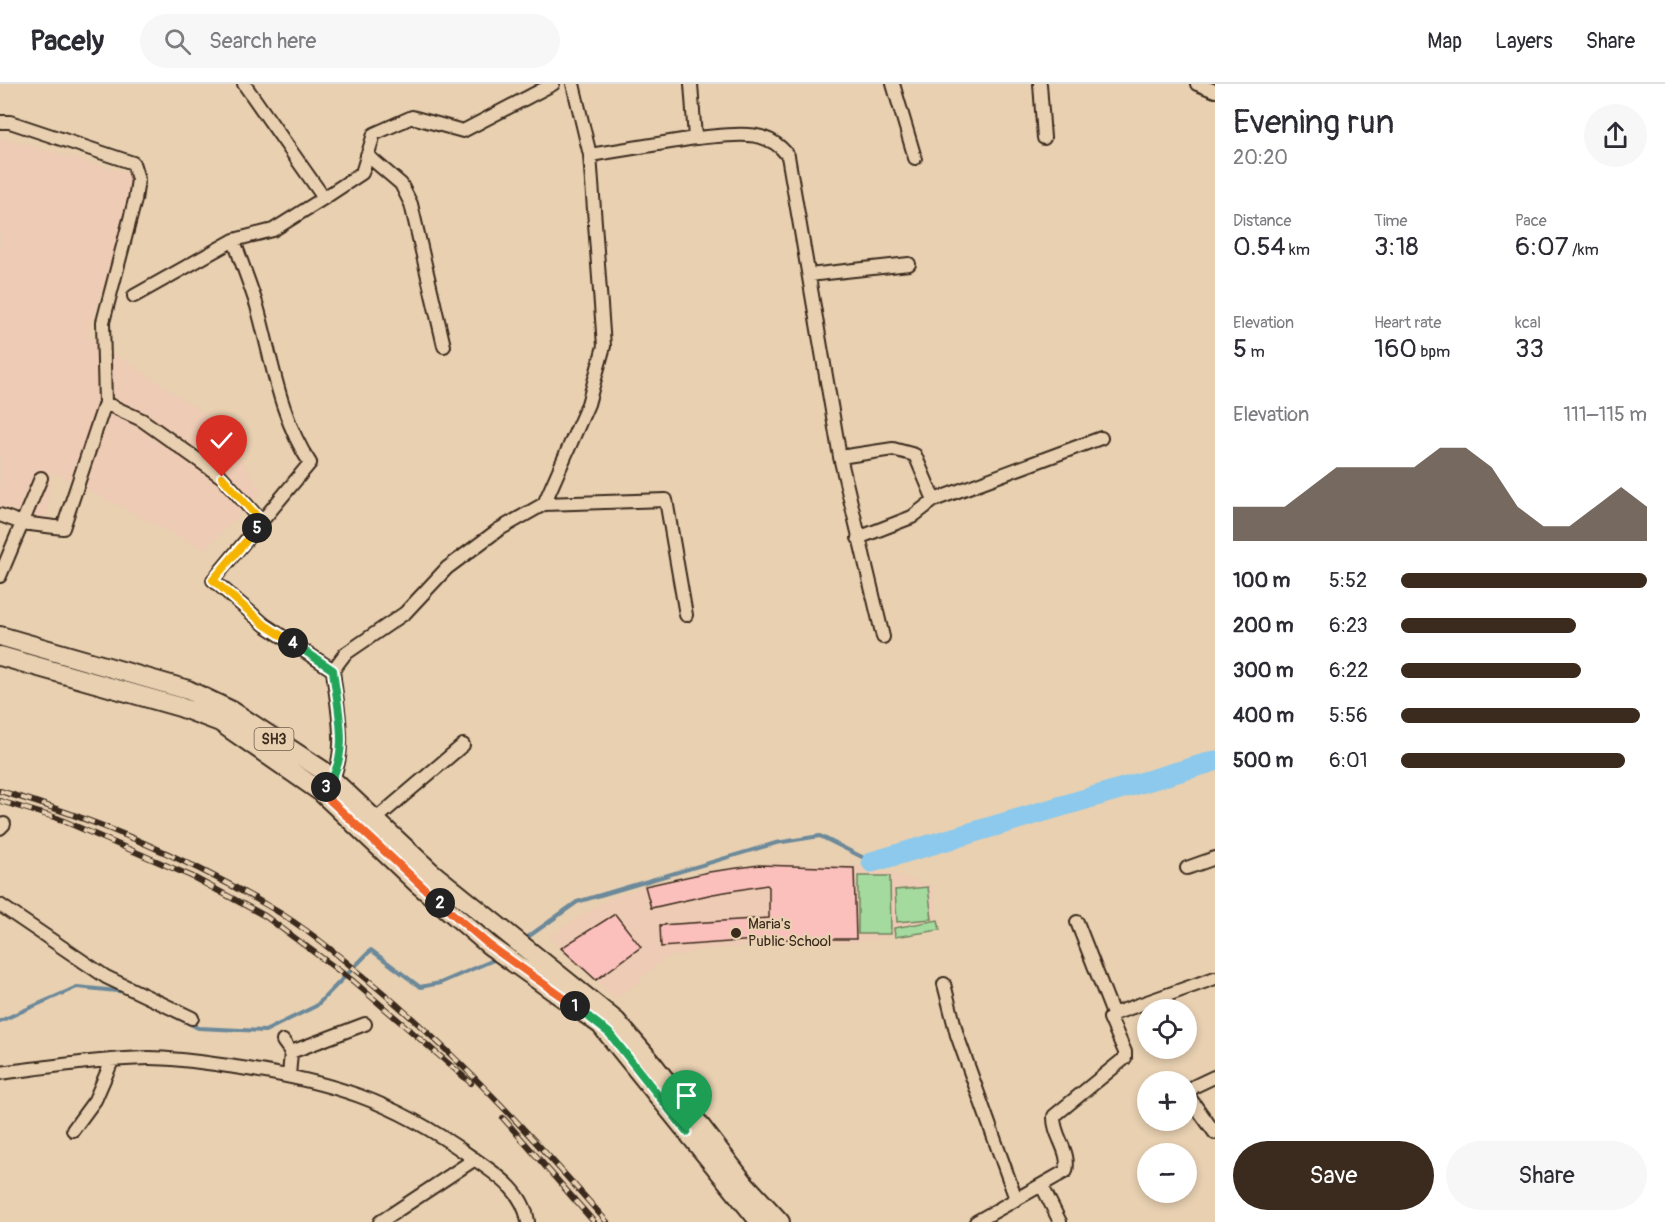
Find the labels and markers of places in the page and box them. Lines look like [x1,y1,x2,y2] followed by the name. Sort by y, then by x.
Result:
[196,415,247,477] pin
[242,513,272,543] pin: 5
[278,628,308,658] pin: 4
[311,772,341,802] pin: 3
[425,888,455,918] pin: 2
[748,915,831,951] place label: Maria's Public School
[729,926,743,940] marker: Maria's Public School
[560,991,590,1021] pin: 1
[661,1070,712,1132] pin

